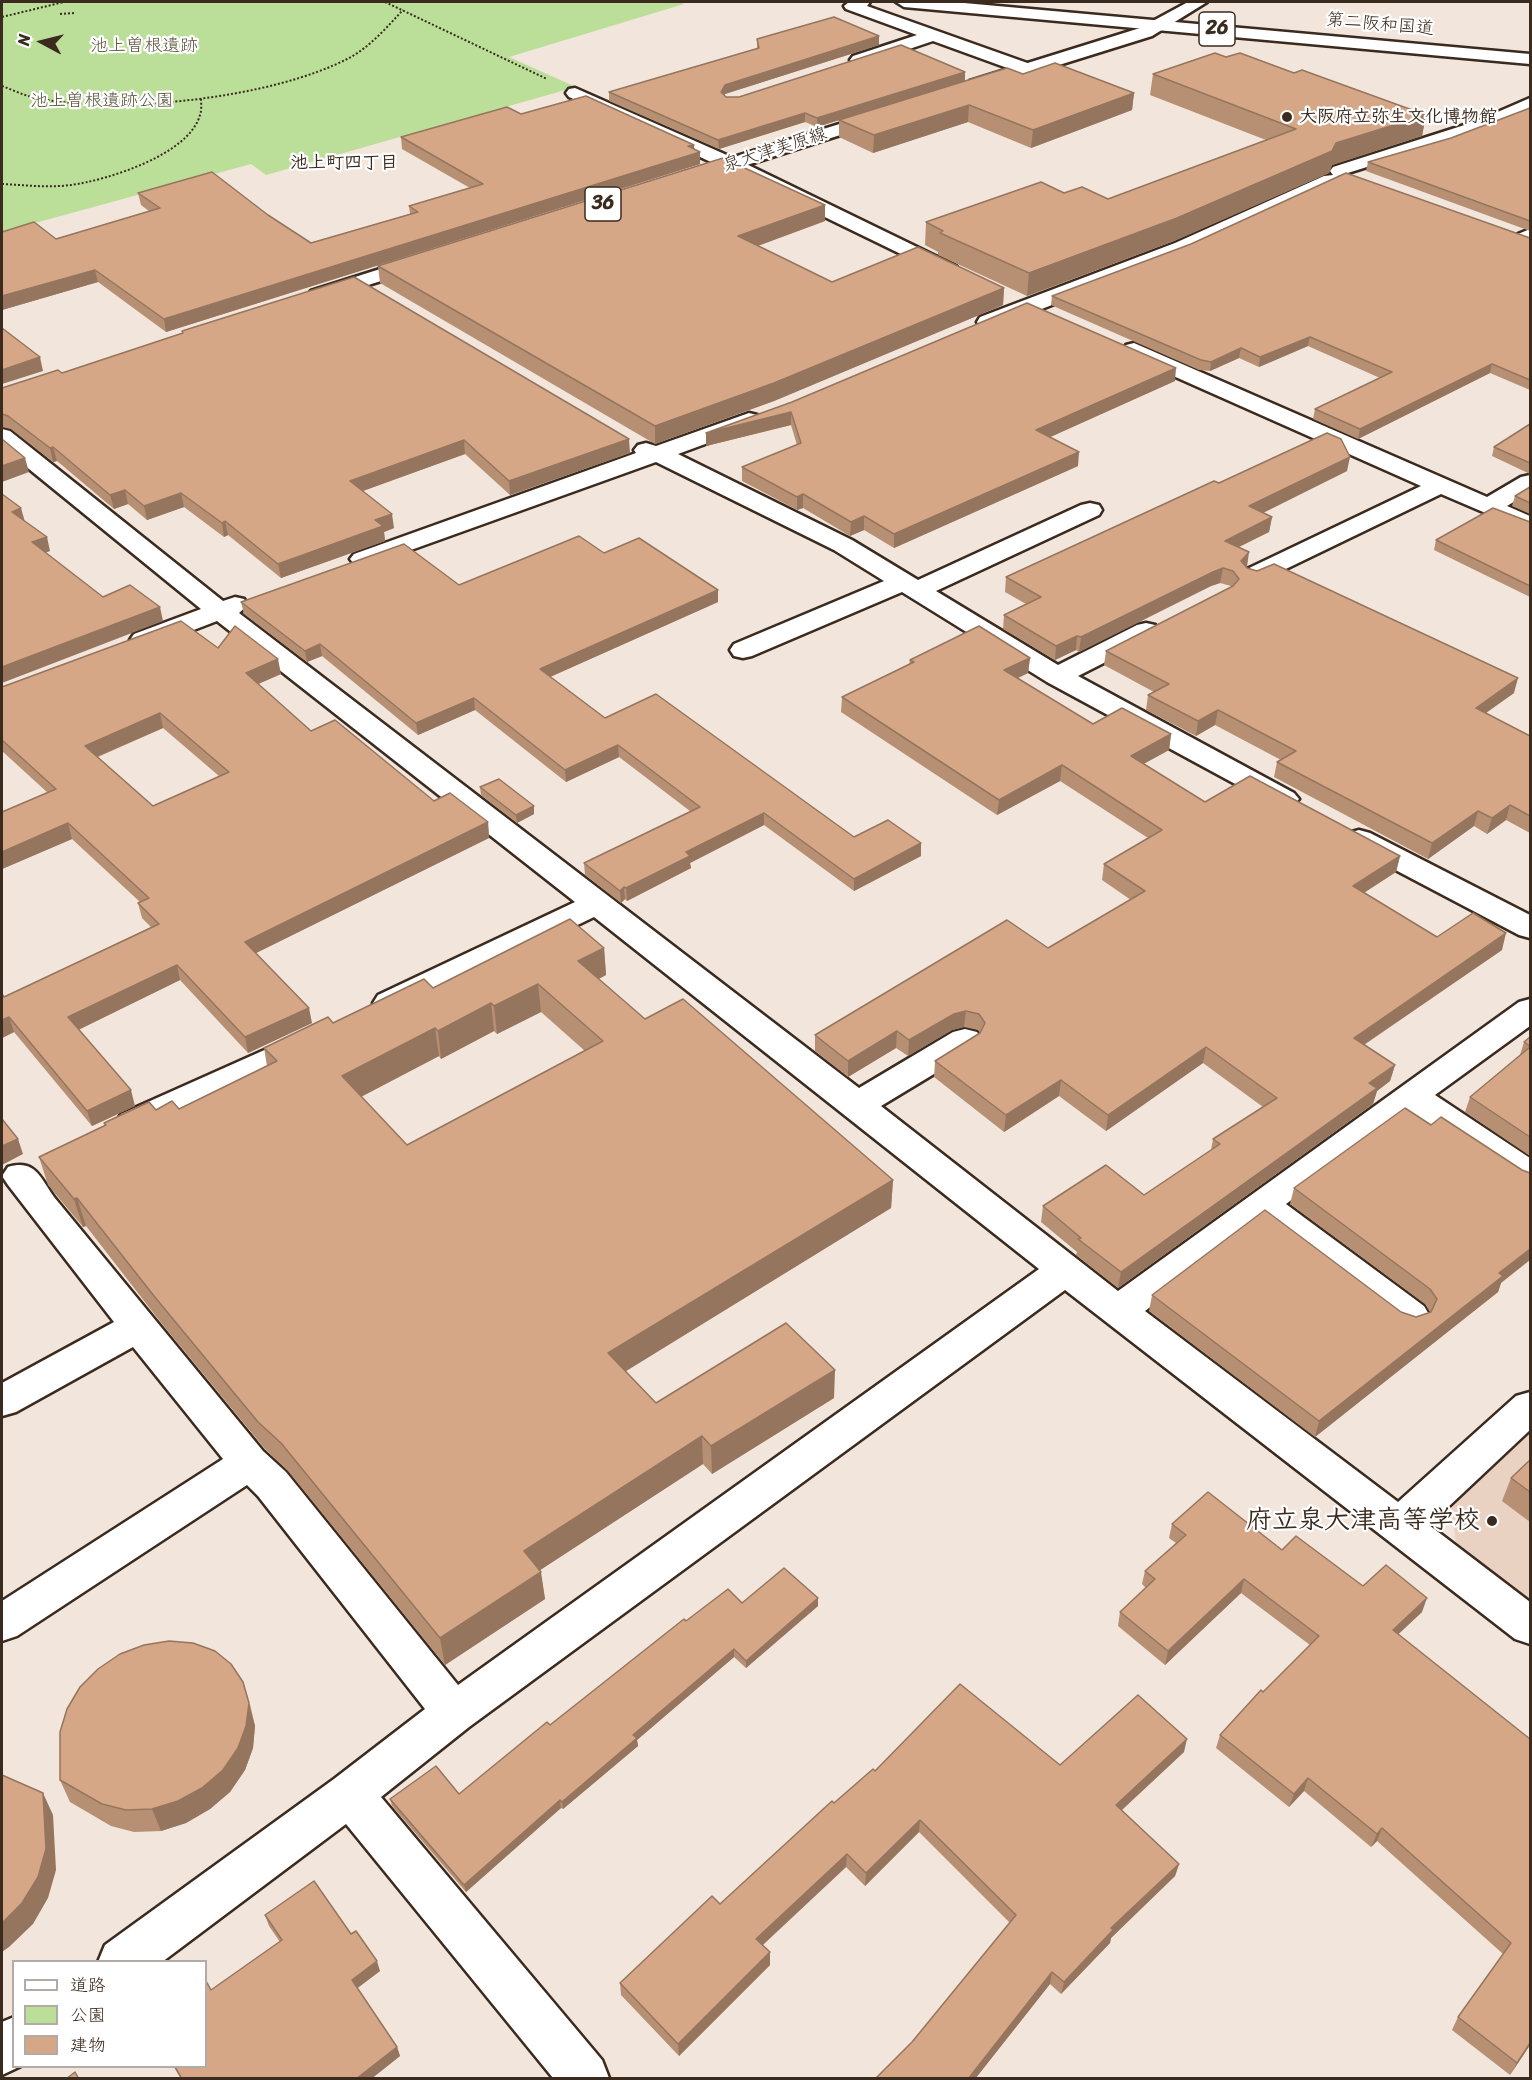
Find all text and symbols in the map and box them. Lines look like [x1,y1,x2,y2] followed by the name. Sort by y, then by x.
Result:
[1325,10,1435,40] street label: 第二阪和国道
[12,12,72,72] north arrow
[1199,12,1235,46] road number: 26
[9,32,39,47] text: N
[90,35,198,57] park label: 池上曽根遺跡
[30,90,174,112] park label: 池上曽根遺跡公園
[1299,106,1497,128] place label: 大阪府立弥生文化博物館
[1280,110,1294,124] marker: 大阪府立弥生文化博物館
[720,123,830,177] street label: 泉大津美原線
[290,152,398,174] district label: 池上町四丁目
[585,187,621,221] road number: 36
[1246,1505,1480,1537] place label: 府立泉大津高等学校
[1485,1514,1499,1528] marker: 府立泉大津高等学校
[12,1960,207,2068] legend
[70,1969,106,2001] text: 道路
[70,1999,106,2031] text: 公園
[70,2029,106,2061] text: 建物

